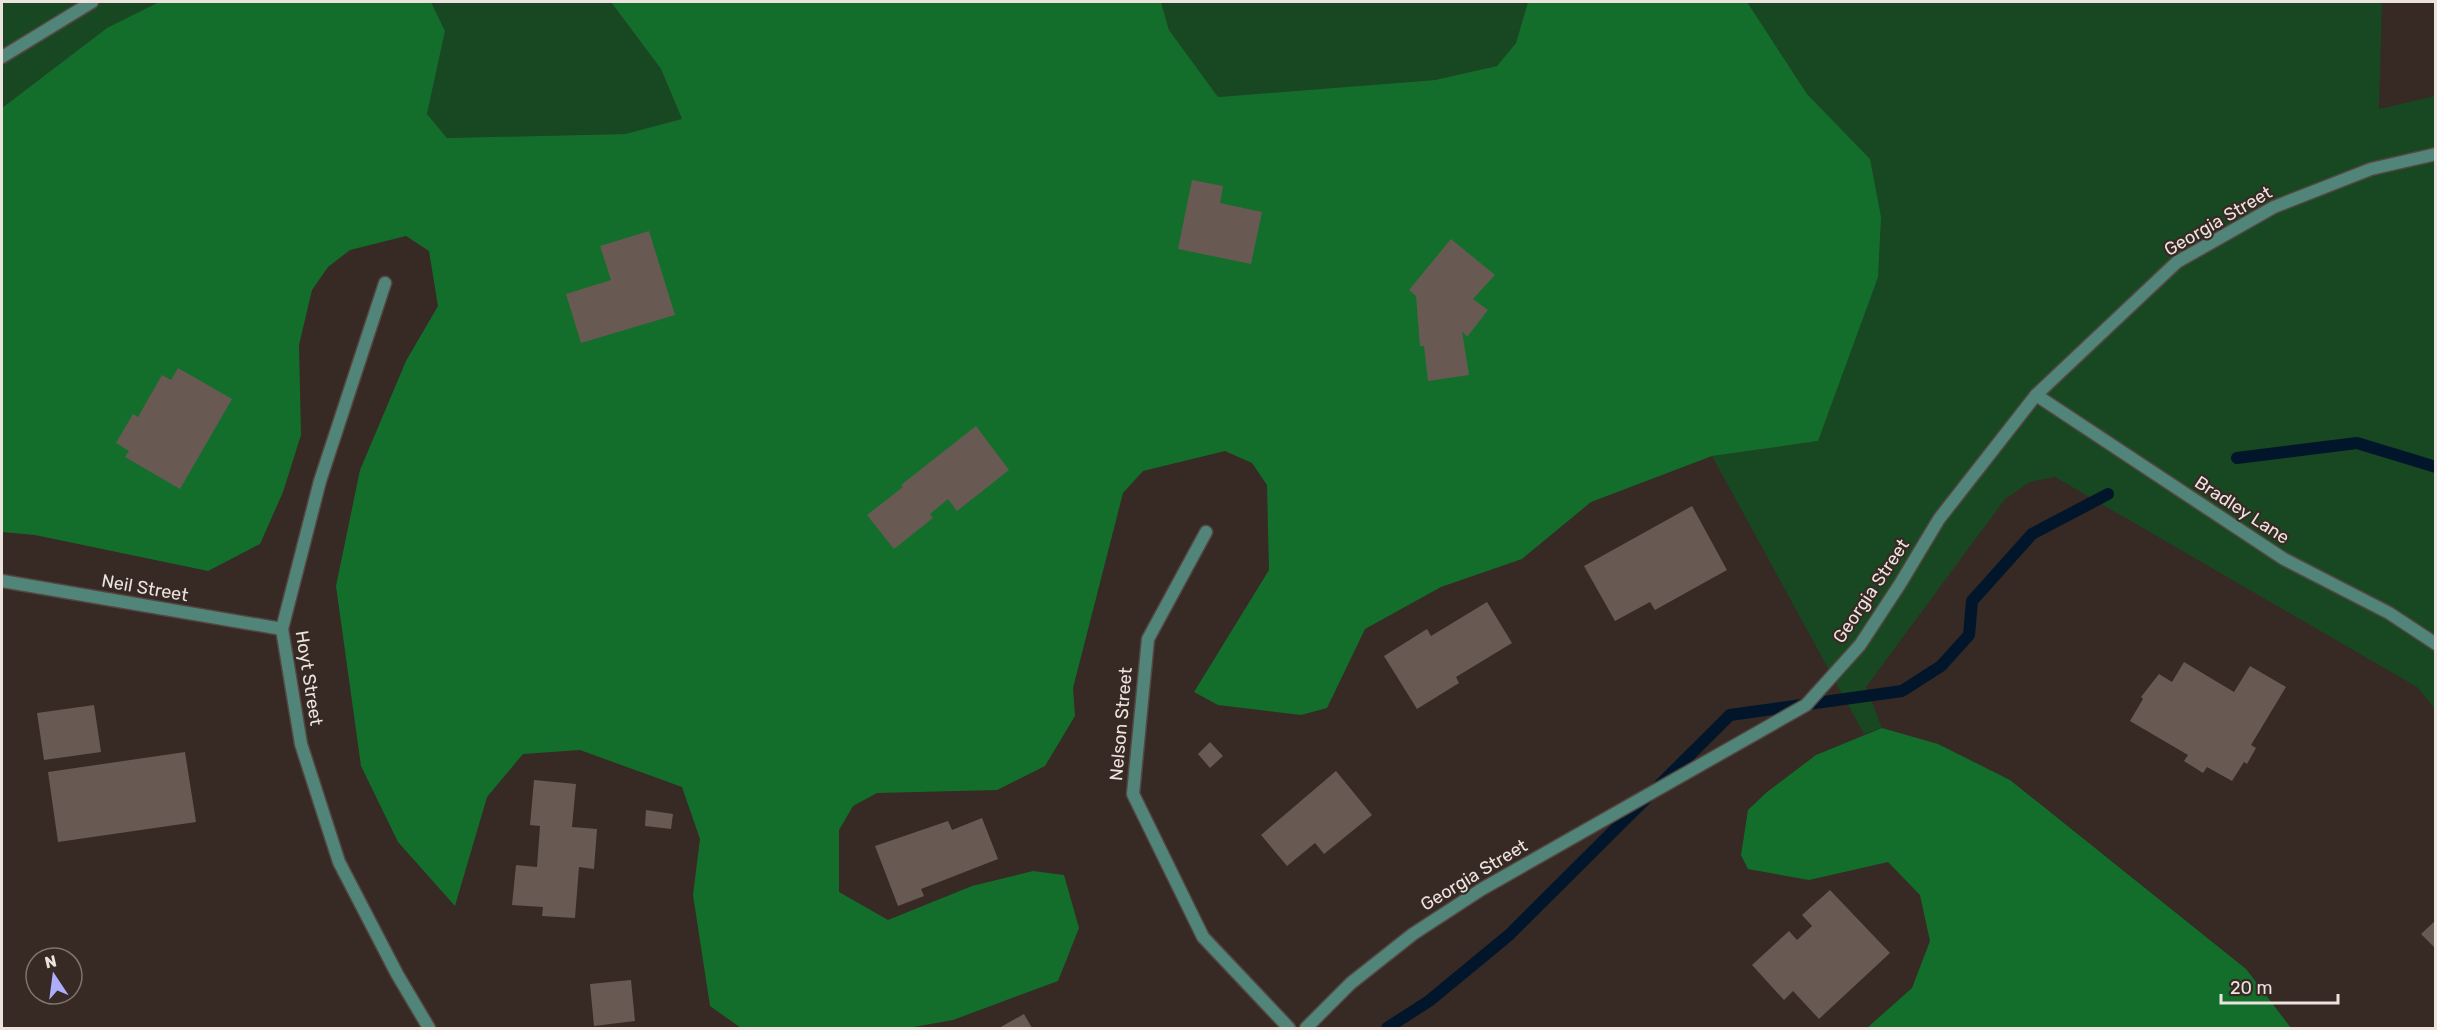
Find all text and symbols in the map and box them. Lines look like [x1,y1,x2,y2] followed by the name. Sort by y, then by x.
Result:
[2160,181,2276,261] street label: Georgia Street
[2191,471,2293,549] street label: Bradley Lane
[1828,535,1914,647] street label: Georgia Street
[100,570,190,606] street label: Neil Street
[291,629,327,727] street label: Hoyt Street
[1105,666,1137,782] street label: Nelson Street
[1417,834,1531,916] street label: Georgia Street
[24,946,84,1006] north arrow
[43,951,58,972] text: N
[2221,967,2338,1005] scale bar
[2230,977,2272,999] text: 20 m

